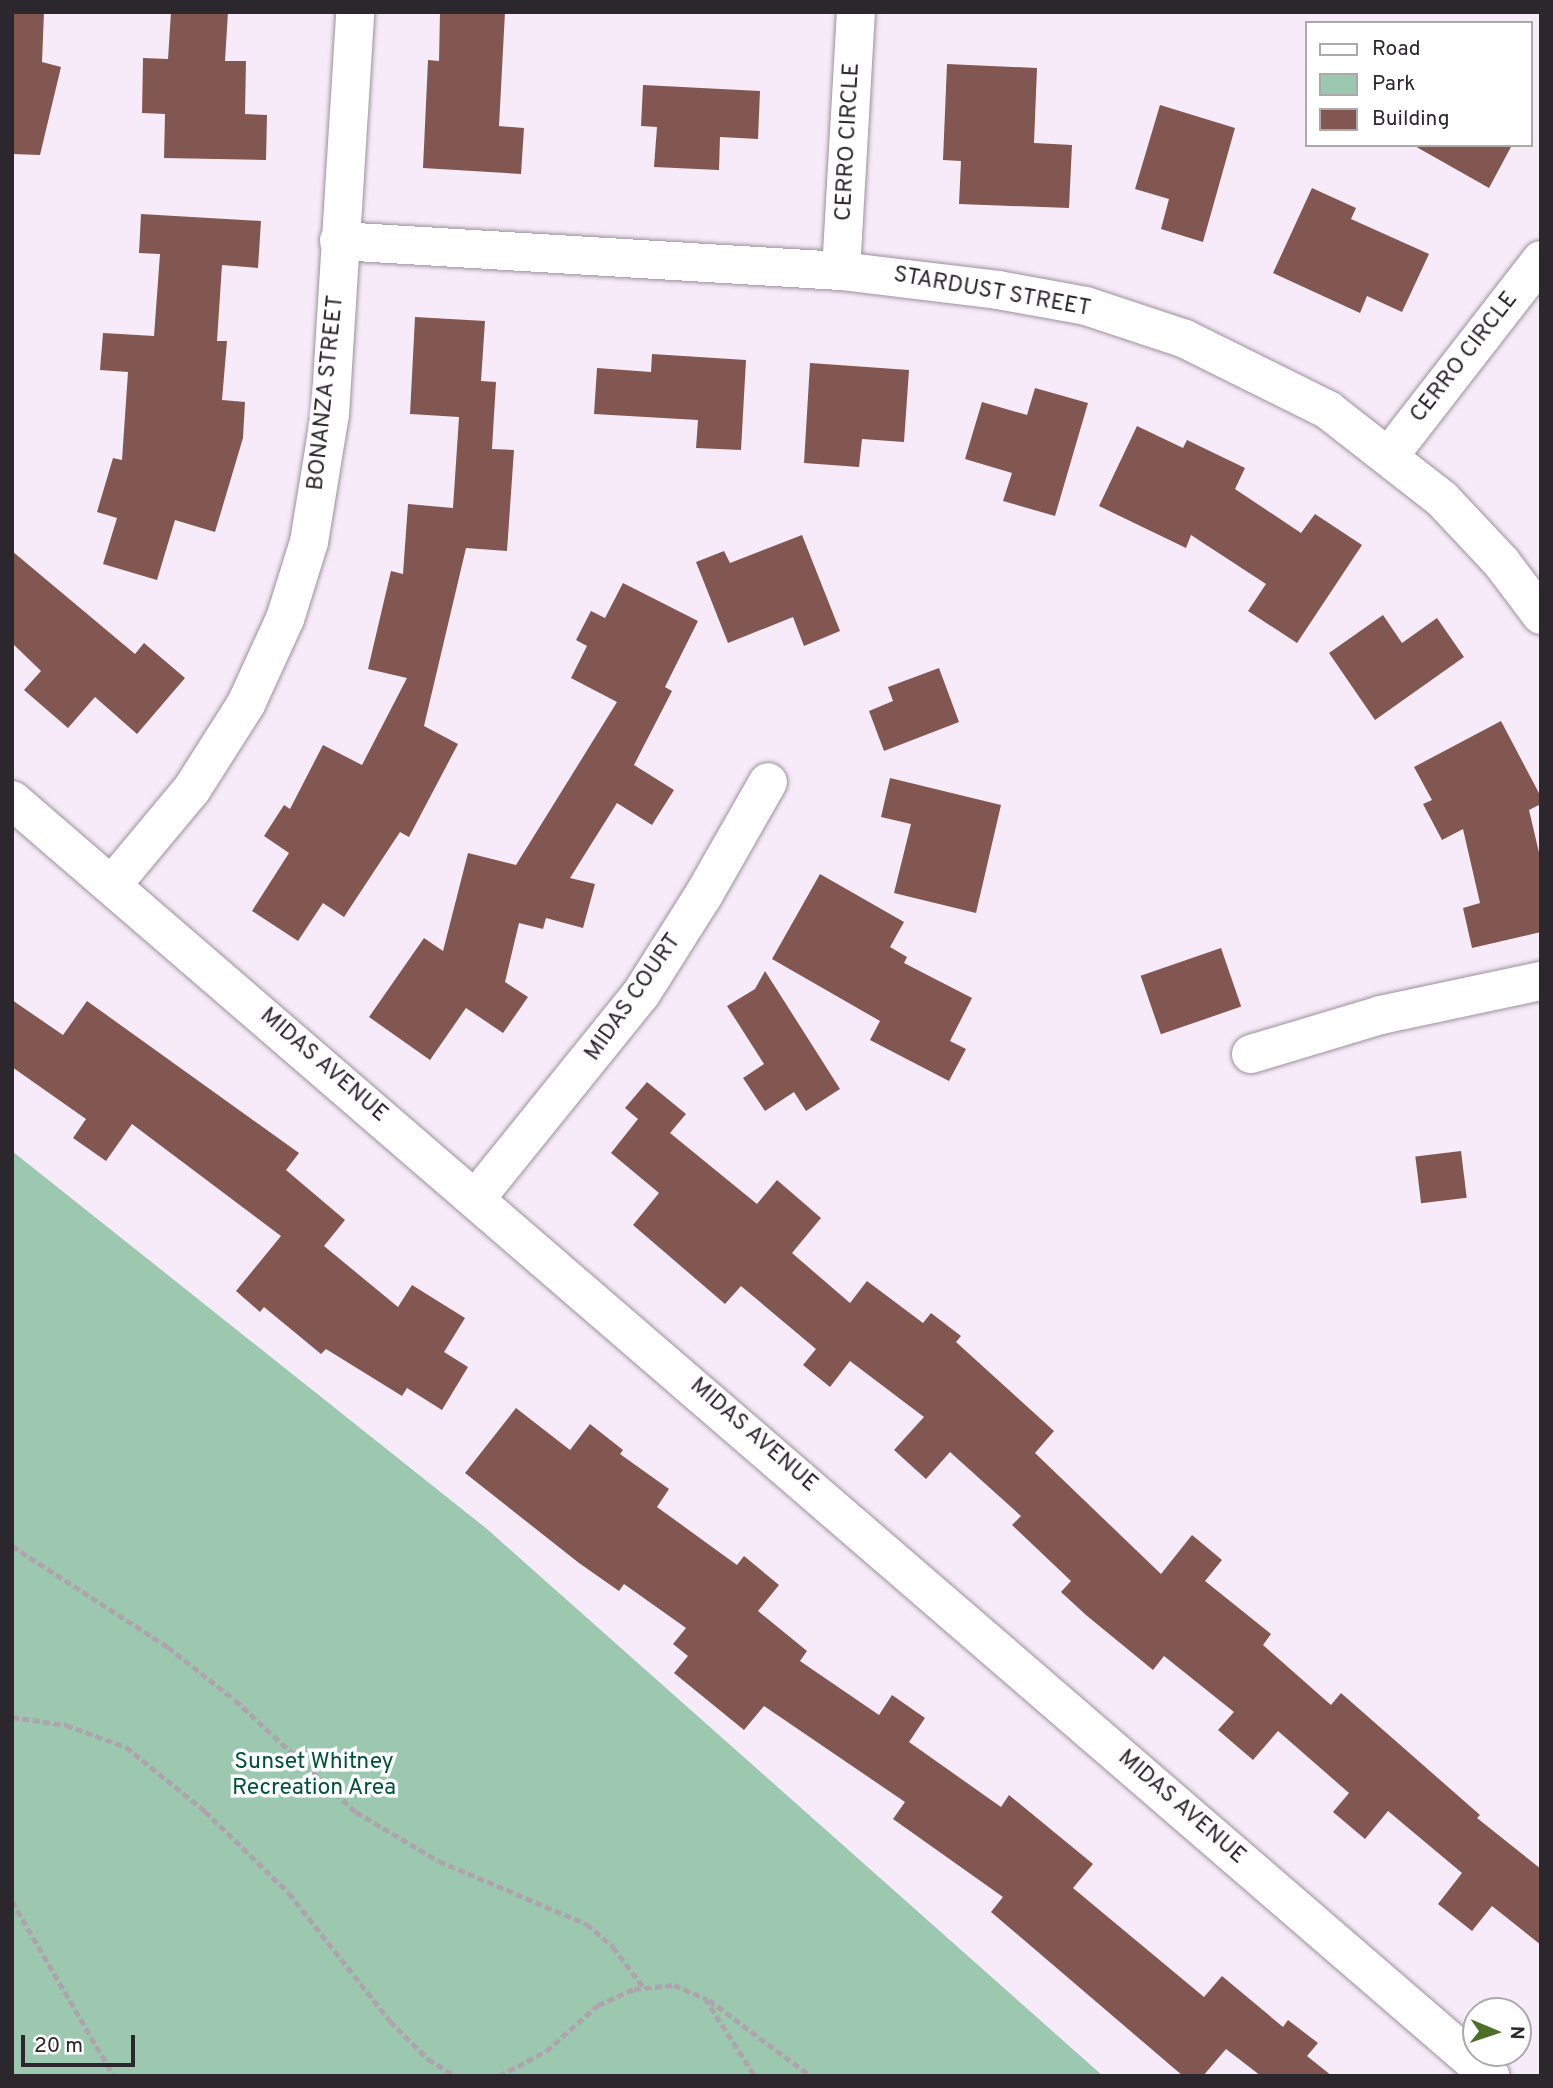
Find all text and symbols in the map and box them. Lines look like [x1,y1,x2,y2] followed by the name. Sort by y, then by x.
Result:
[1304,21,1532,147] legend
[1372,36,1421,63] text: Road
[831,62,867,222] street label: CERRO CIRCLE
[1372,71,1415,98] text: Park
[1372,106,1450,133] text: Building
[891,262,1093,324] street label: STARDUST STREET
[1405,287,1525,429] street label: CERRO CIRCLE
[303,294,351,492] street label: BONANZA STREET
[580,929,688,1067] street label: MIDAS COURT
[253,1003,393,1129] street label: MIDAS AVENUE
[683,1373,823,1499] street label: MIDAS AVENUE
[1111,1745,1251,1871] street label: MIDAS AVENUE
[232,1749,396,1803] park label: Sunset Whitney Recreation Area
[1462,1997,1532,2067] north arrow
[24,2022,138,2066] scale bar
[1504,2025,1528,2040] text: N
[34,2033,83,2060] text: 20 m

